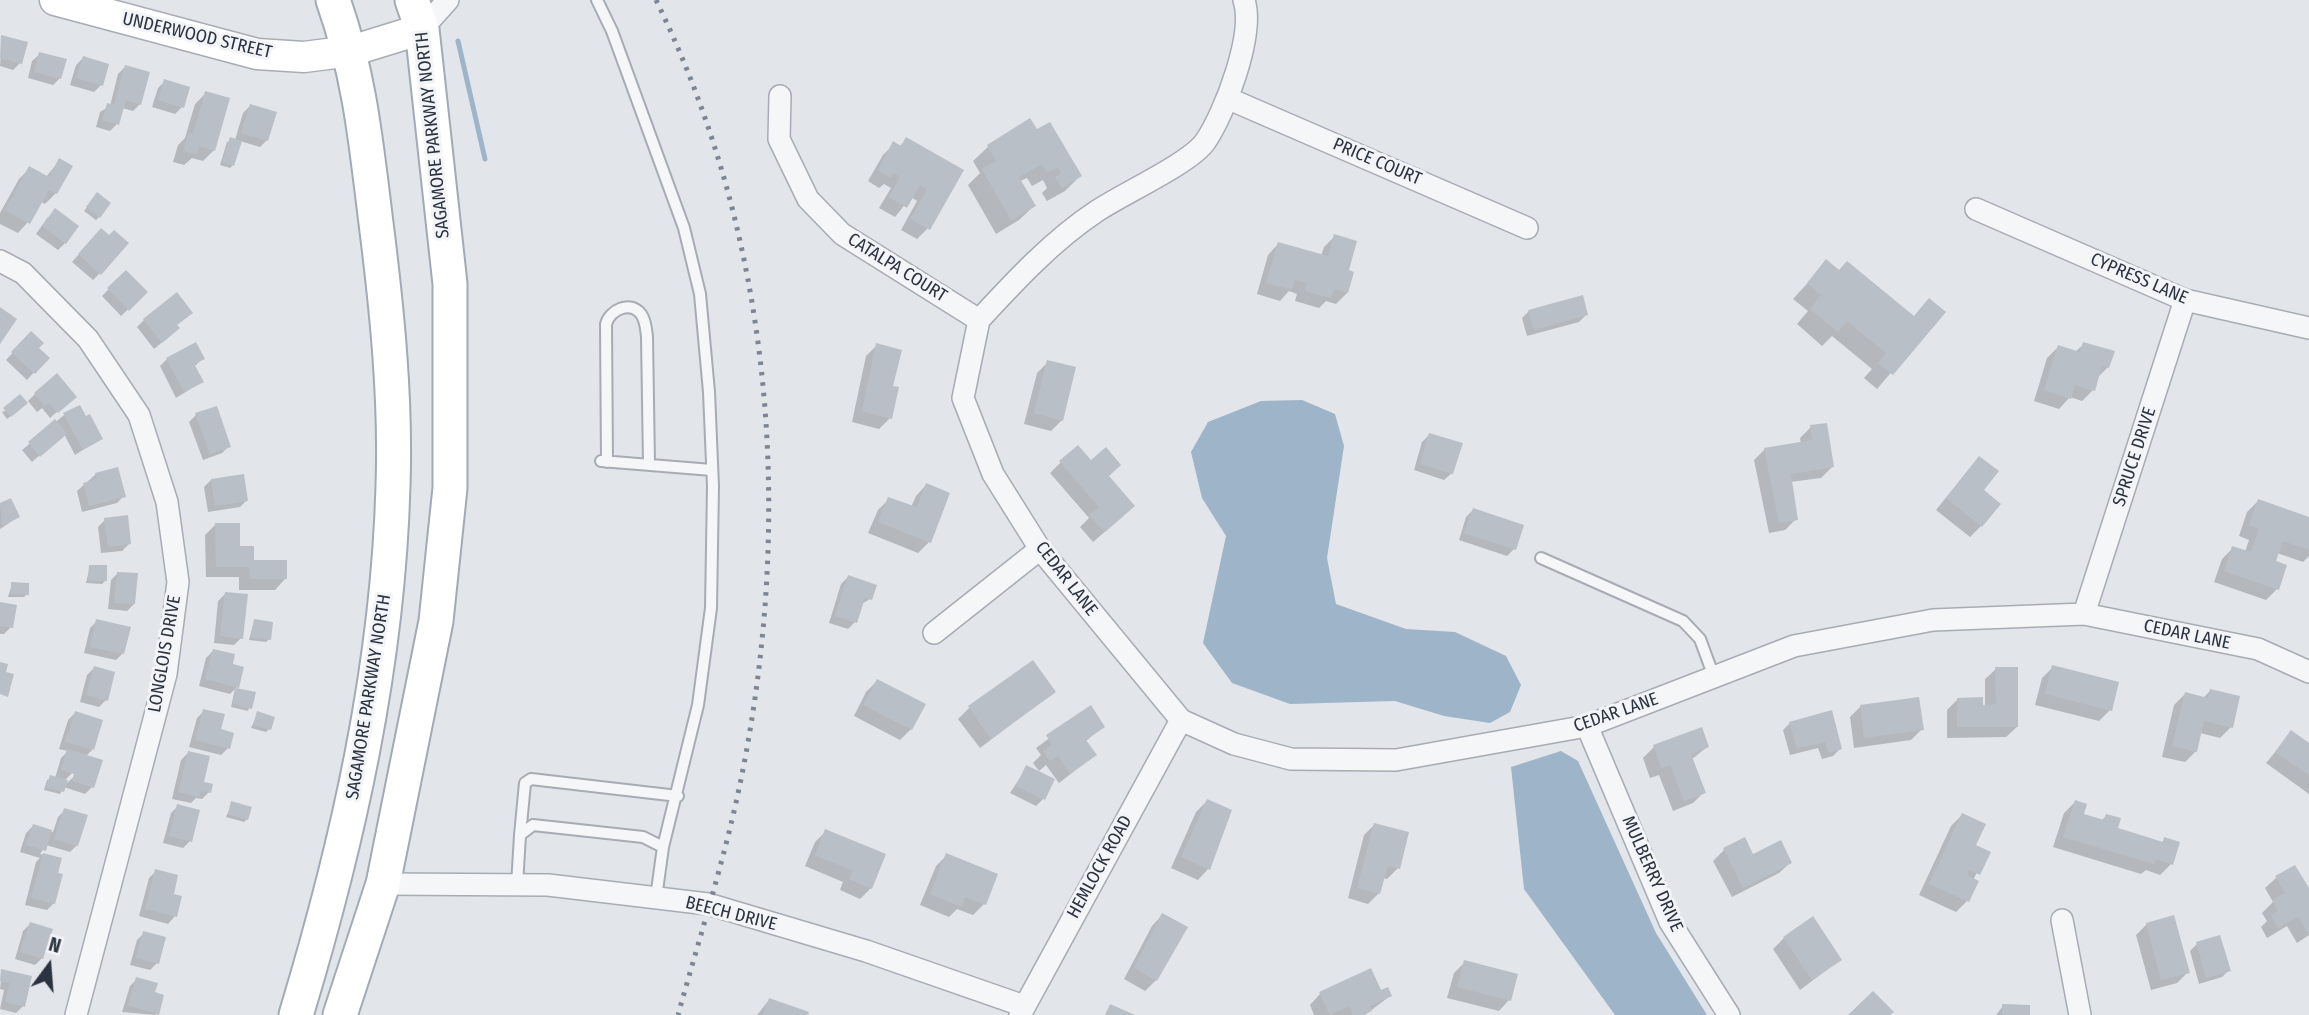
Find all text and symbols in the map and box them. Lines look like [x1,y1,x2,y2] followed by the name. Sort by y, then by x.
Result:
[120,8,274,64] street label: UNDERWOOD STREET
[411,31,455,239] street label: SAGAMORE PARKWAY NORTH
[1329,134,1425,190] street label: PRICE COURT
[843,229,951,307] street label: CATALPA COURT
[2087,249,2191,309] street label: CYPRESS LANE
[2109,405,2161,509] street label: SPRUCE DRIVE
[1030,538,1102,620] street label: CEDAR LANE
[342,593,396,801] street label: SAGAMORE PARKWAY NORTH
[144,594,186,714] street label: LONGLOIS DRIVE
[2142,615,2232,655] street label: CEDAR LANE
[1571,688,1661,738] street label: CEDAR LANE
[1063,812,1137,922] street label: HEMLOCK ROAD
[1617,813,1687,935] street label: MULBERRY DRIVE
[683,892,779,936] street label: BEECH DRIVE
[14,931,84,1001] north arrow
[46,933,64,958] text: N

